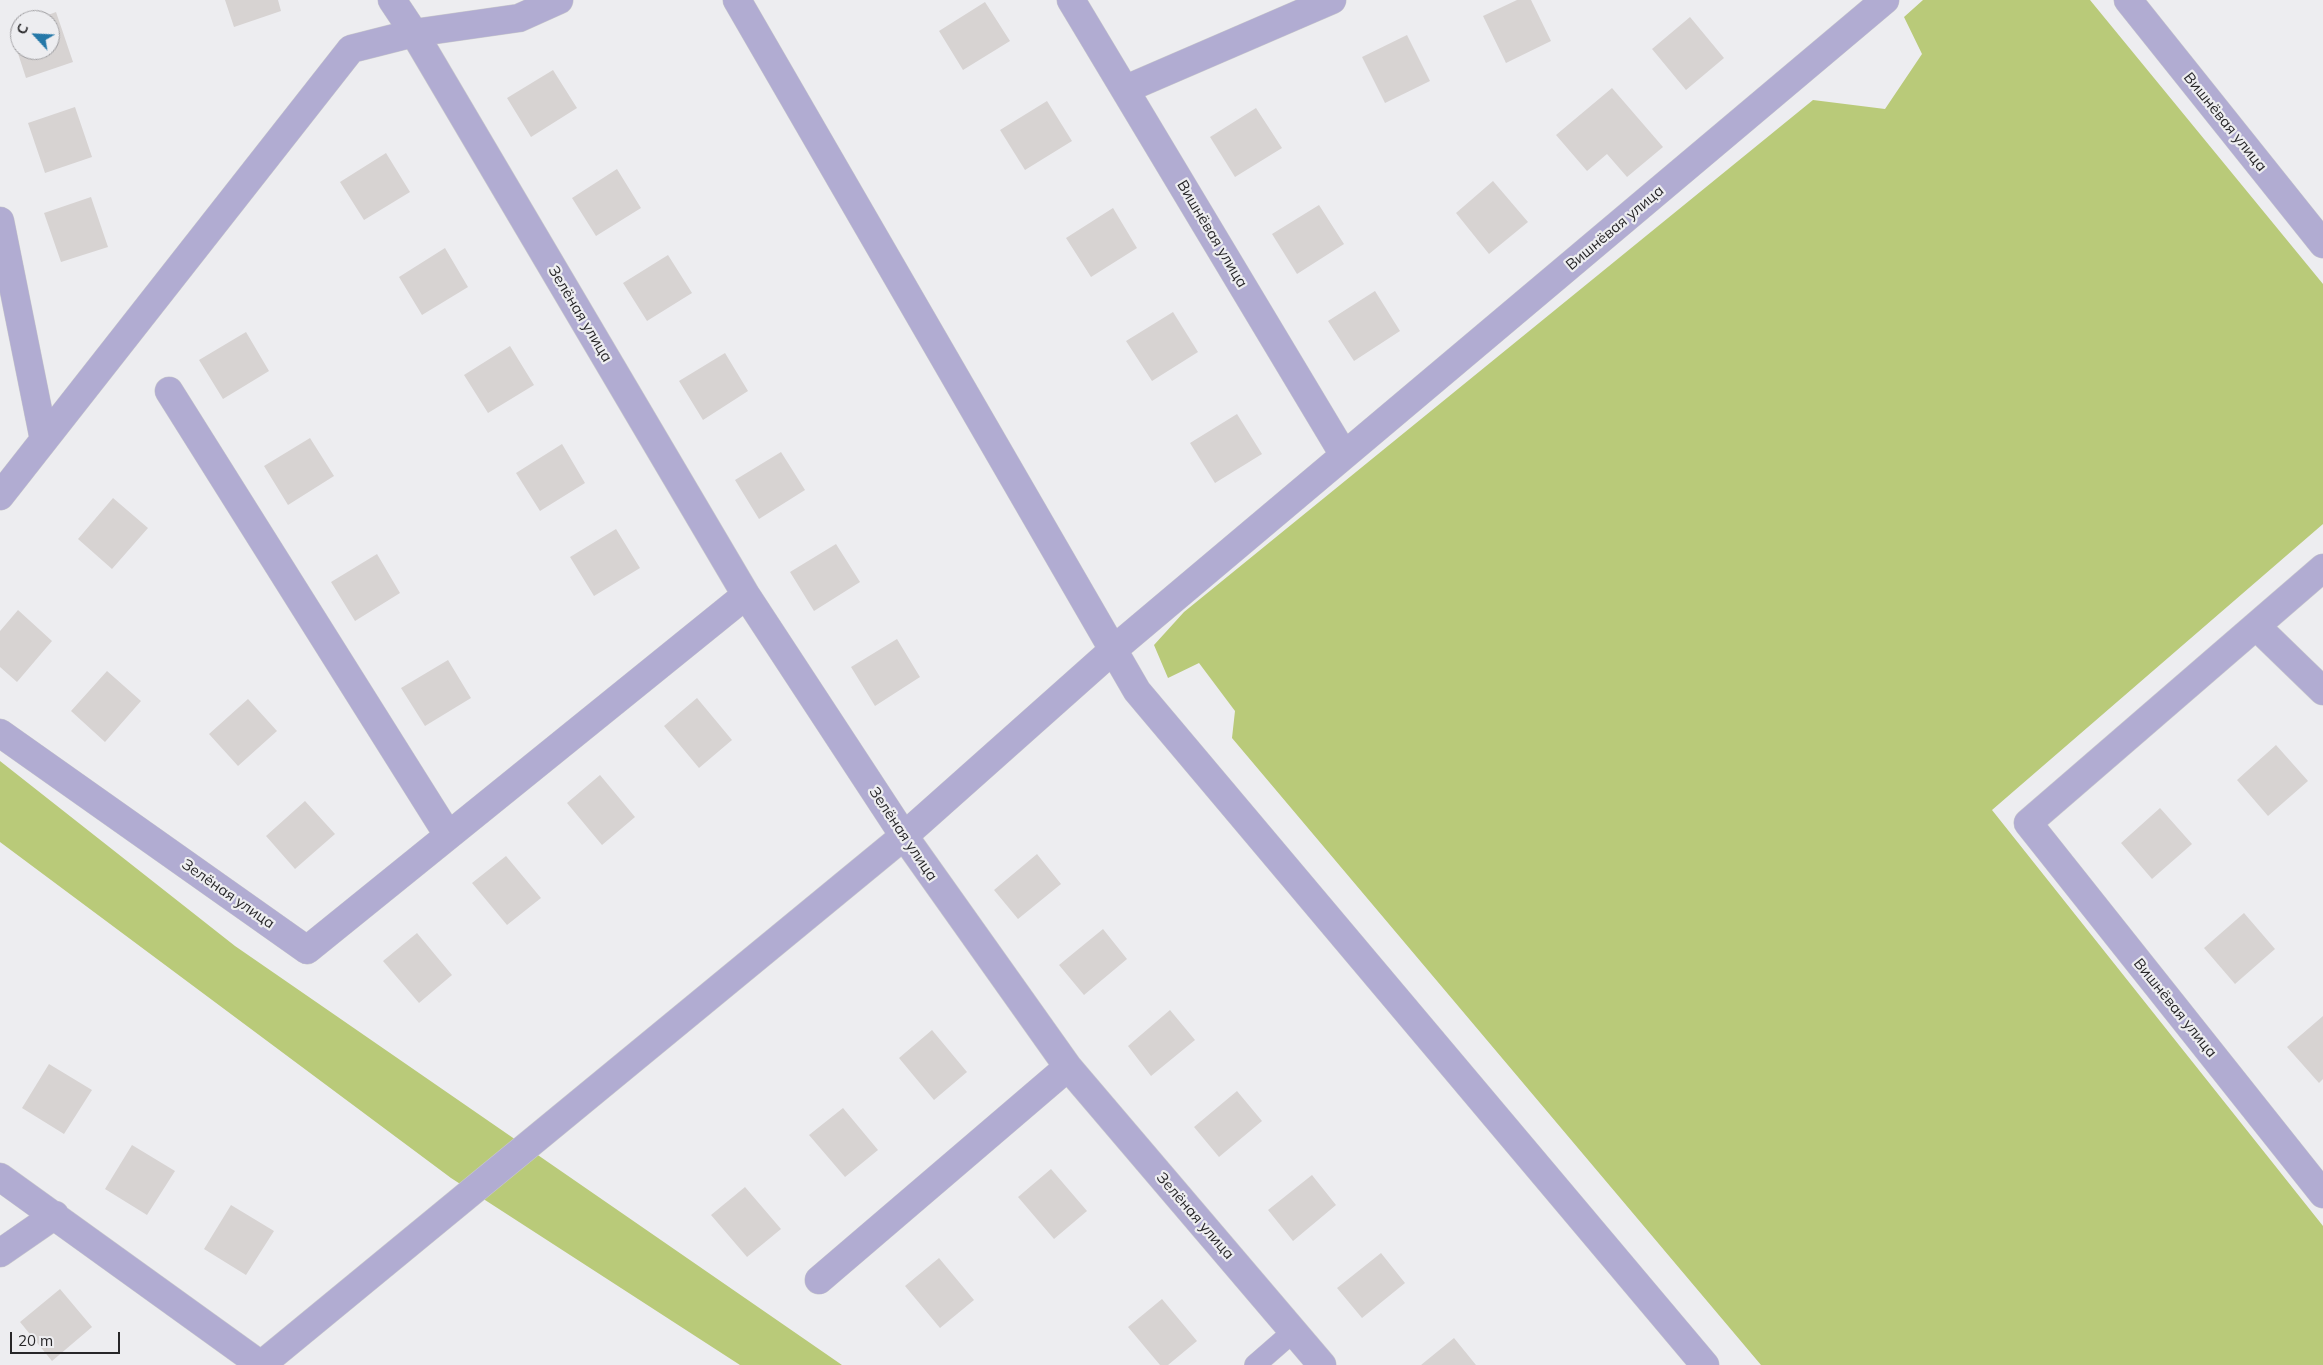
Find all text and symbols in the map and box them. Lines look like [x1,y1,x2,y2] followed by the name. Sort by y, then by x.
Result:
[10,10,60,60] north arrow
[12,21,32,37] text: С
[2180,69,2270,175] street label: Вишнёвая улица
[1173,177,1251,291] street label: Вишнёвая улица
[1562,182,1668,274] street label: Вишнёвая улица
[544,263,616,365] street label: Зелёная улица
[865,784,941,884] street label: Зелёная улица
[178,855,278,933] street label: Зелёная улица
[2130,955,2220,1061] street label: Вишнёвая улица
[1152,1169,1238,1263] street label: Зелёная улица
[12,1322,122,1354] scale bar
[18,1331,53,1350] text: 20 m

